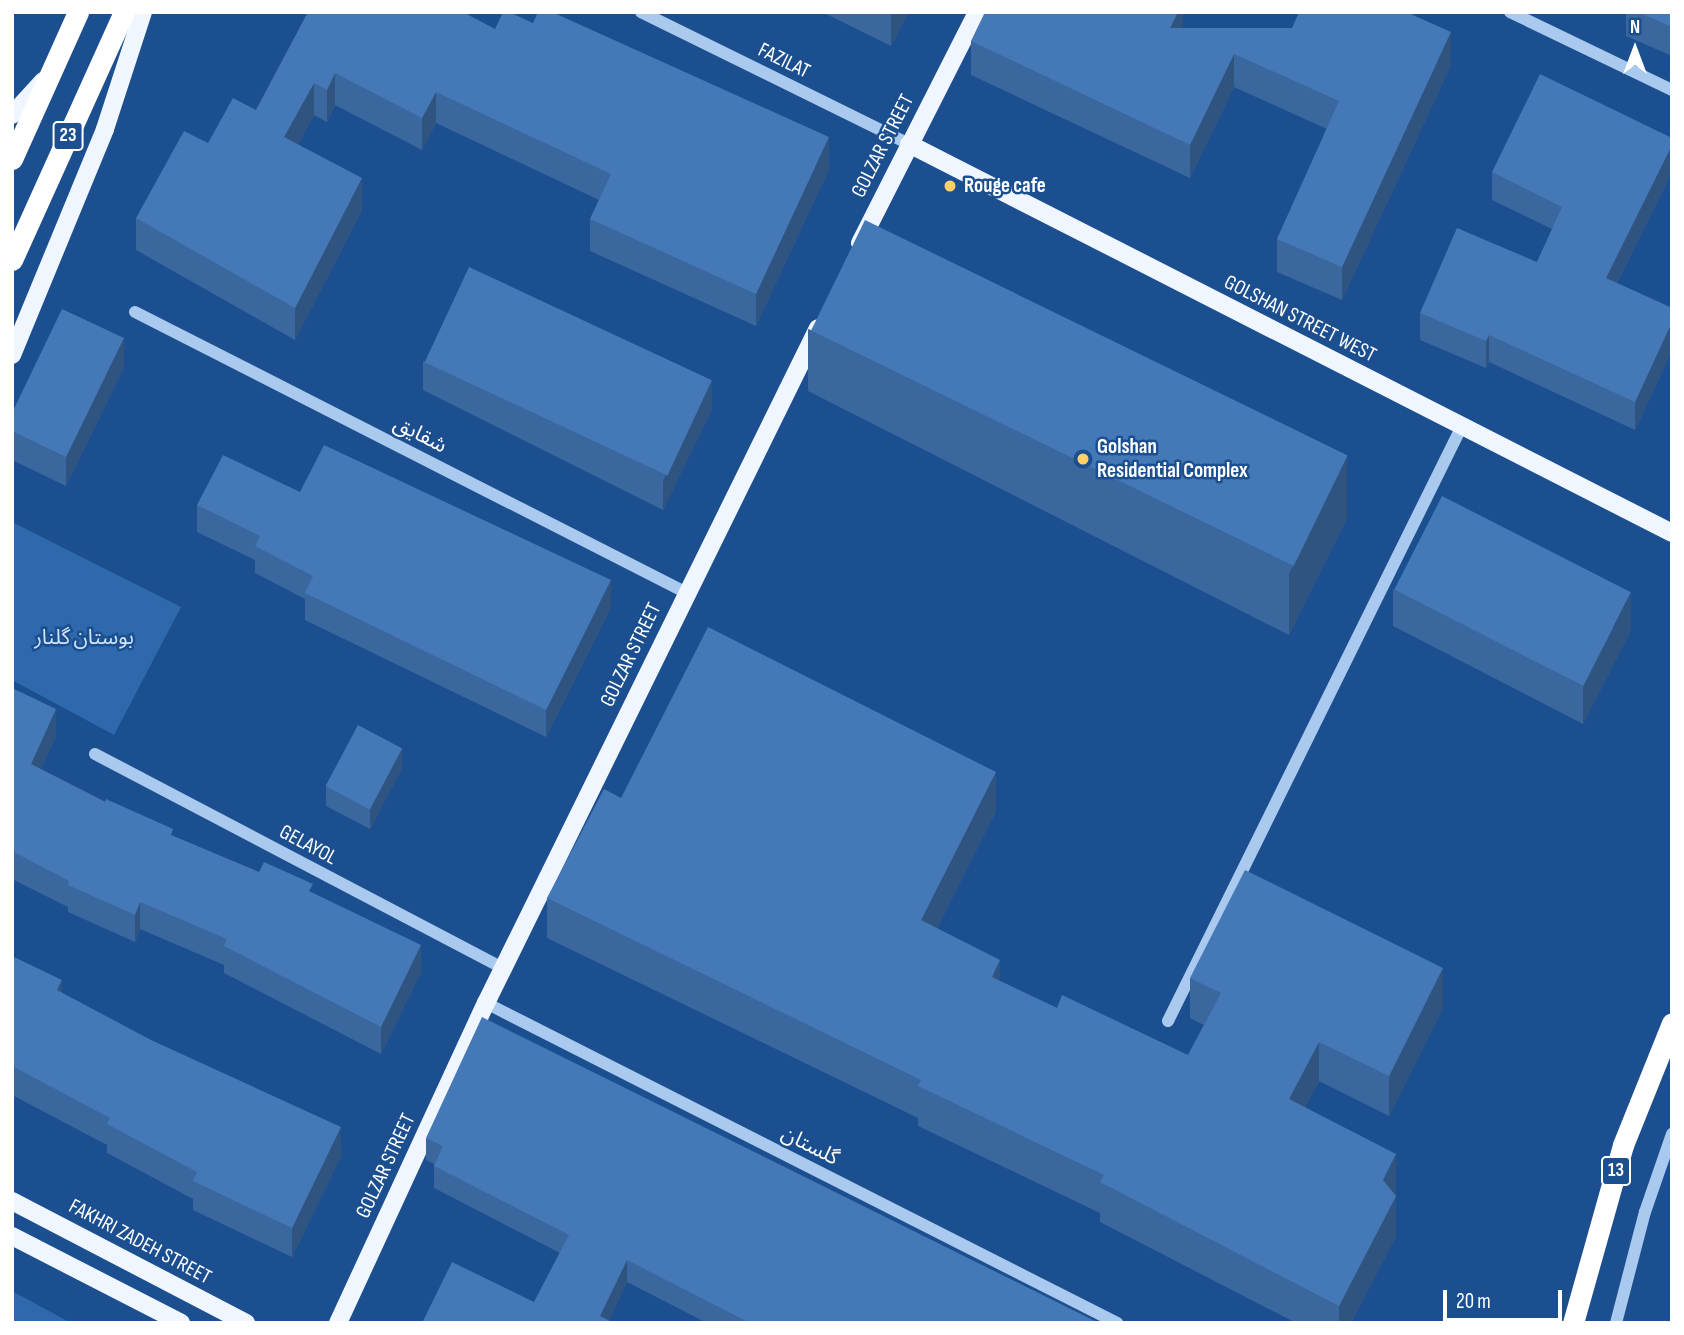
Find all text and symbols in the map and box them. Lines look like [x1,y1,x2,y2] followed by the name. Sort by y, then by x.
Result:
[1600,14,1670,84] north arrow
[1630,16,1640,39] text: N
[754,38,814,84] street label: FAZILAT
[846,90,920,202] street label: GOLZAR STREET
[52,120,84,152] road number: 23
[964,173,1046,199] place label: Rouge cafe
[942,178,958,194] marker: Rouge cafe
[1220,270,1380,368] street label: GOLSHAN STREET WEST
[389,411,451,459] street label: شقایق
[1097,434,1248,484] place label: Golshan Residential Complex
[1075,451,1091,467] marker: Golshan Residential Complex
[595,599,667,711] street label: GOLZAR STREET
[34,625,134,651] park label: بوستان گلنار
[275,819,341,871] street label: GELAYOL
[351,1110,421,1222] street label: GOLZAR STREET
[777,1121,843,1171] street label: گلستان
[1600,1156,1632,1186] road number: 13
[64,1194,216,1290] street label: FAKHRI ZADEH STREET
[1446,1276,1565,1320] scale bar
[1456,1289,1491,1314] text: 20 m

